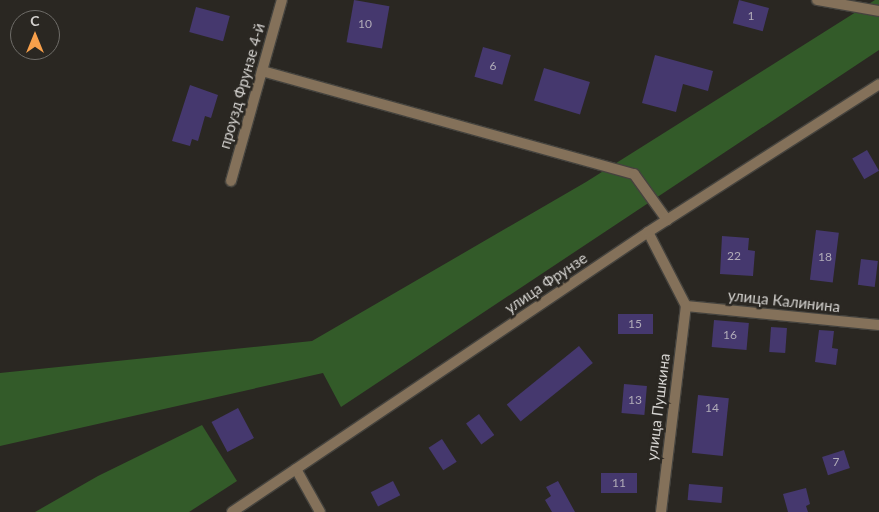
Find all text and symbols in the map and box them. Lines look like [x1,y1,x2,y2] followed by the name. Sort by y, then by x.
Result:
[748,9,754,23] house number: 1
[10,10,60,60] north arrow
[30,12,40,29] text: С
[358,17,372,31] house number: 10
[215,21,269,151] street label: проузд Фрунзе 4-й
[490,59,496,73] house number: 6
[501,249,591,317] street label: улица Фрунзе
[727,249,741,263] house number: 22
[818,250,832,264] house number: 18
[727,286,841,316] street label: улица Калинина
[628,317,642,331] house number: 15
[723,328,737,342] house number: 16
[642,352,674,462] street label: улица Пушкина
[628,393,642,407] house number: 13
[705,401,719,415] house number: 14
[833,455,839,469] house number: 7
[612,476,626,490] house number: 11

